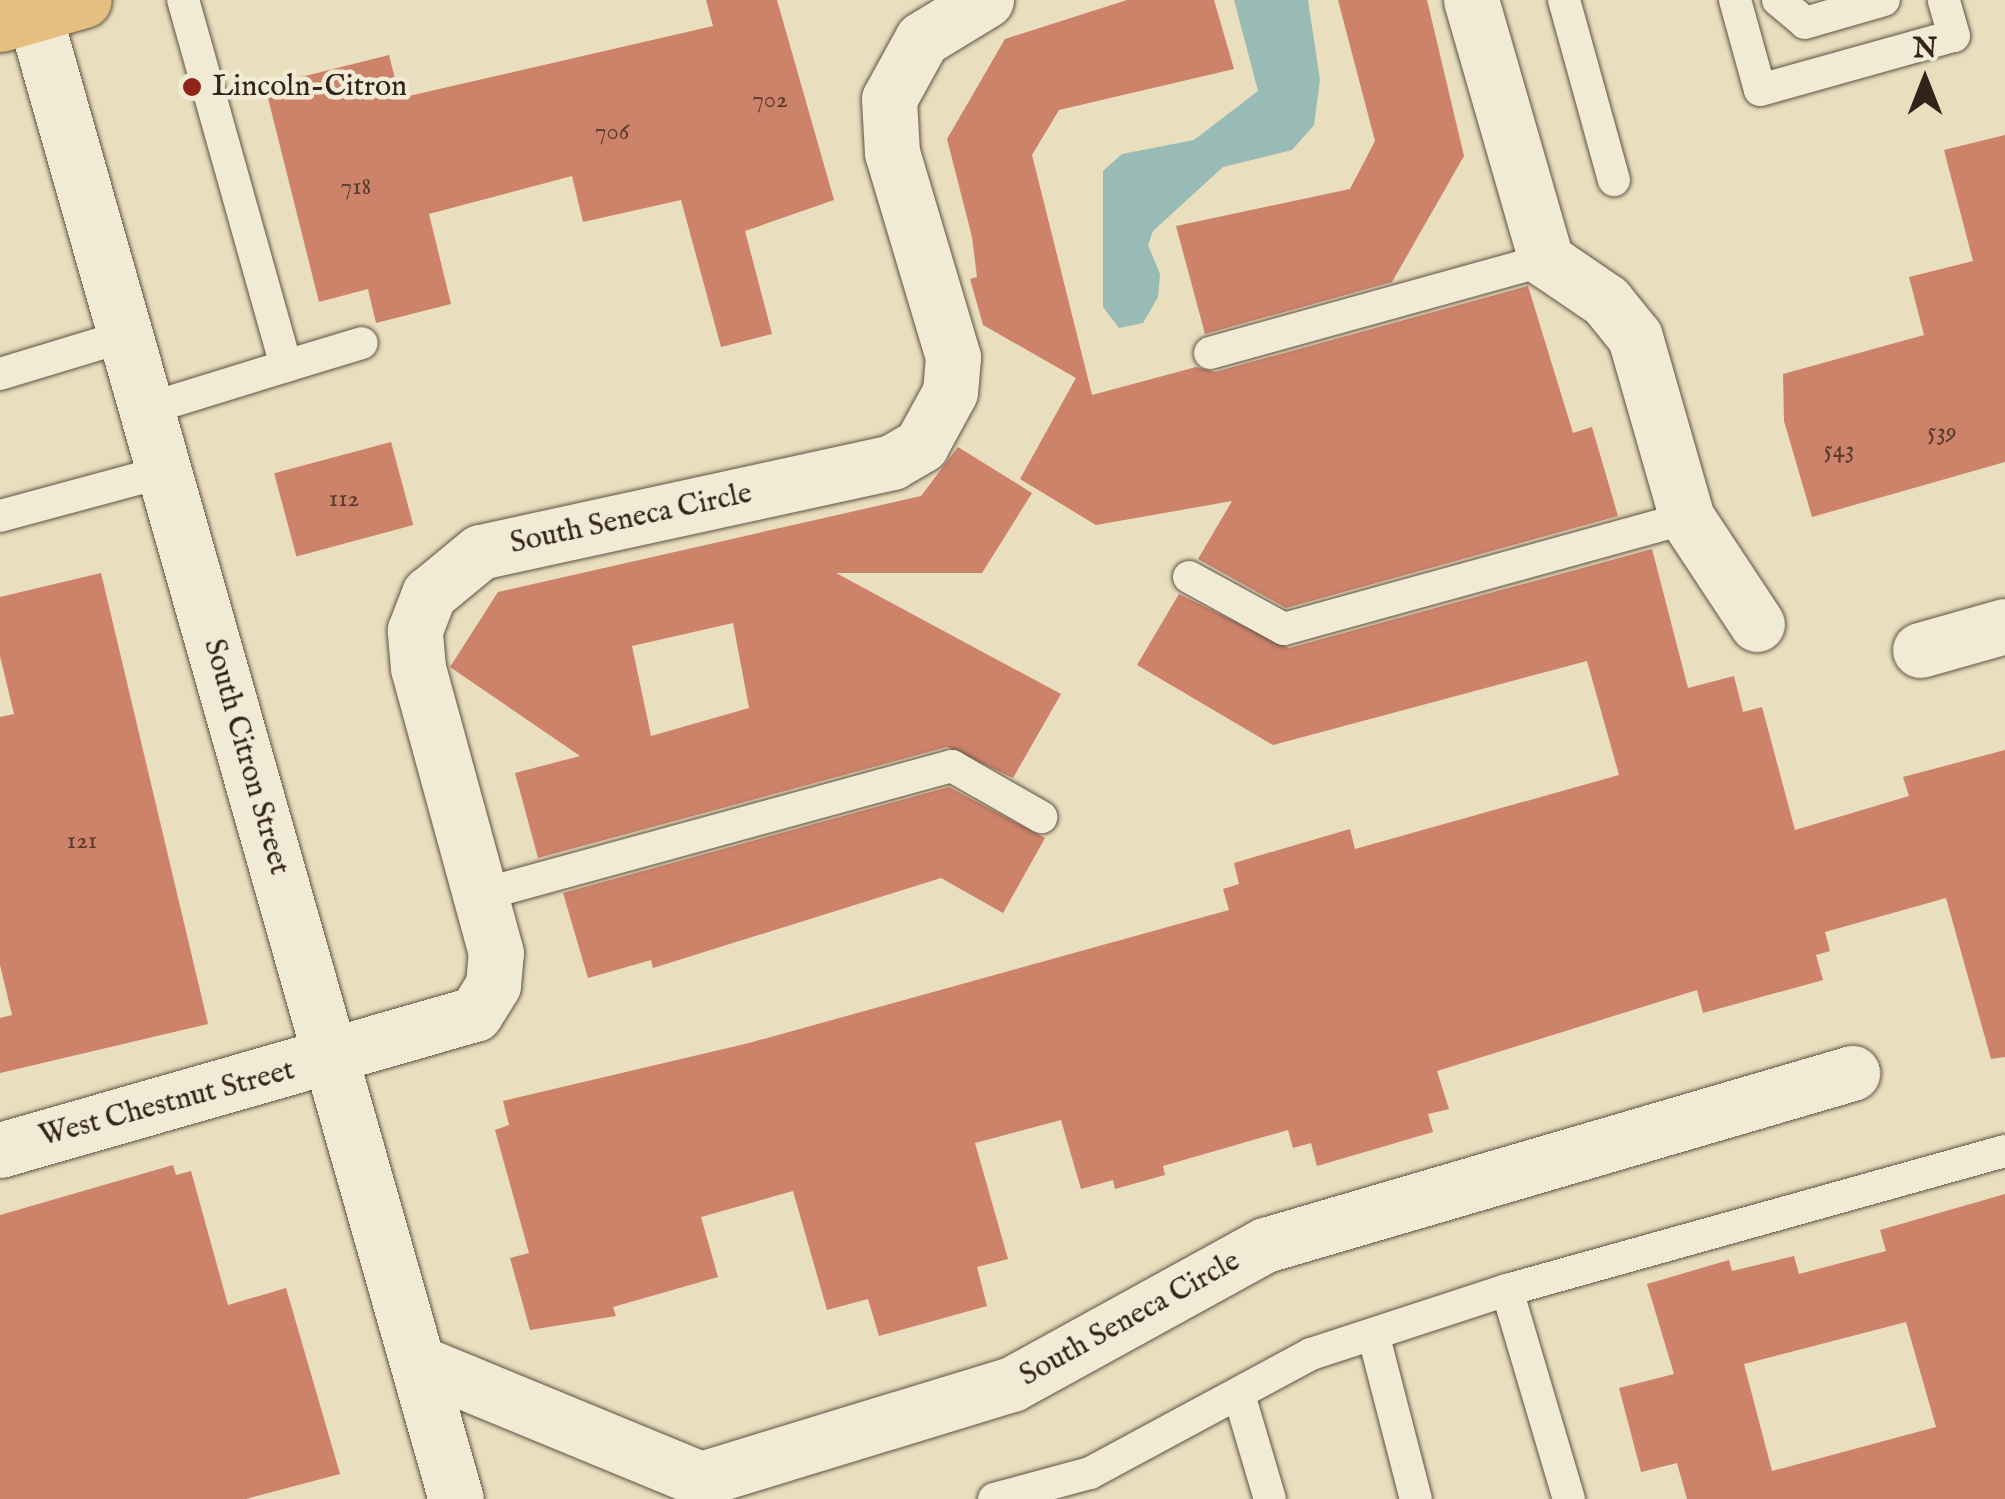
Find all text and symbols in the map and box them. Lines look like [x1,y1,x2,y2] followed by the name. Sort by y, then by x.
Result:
[1875,30,1975,130] north arrow
[1913,32,1937,67] text: N
[212,69,407,105] place label: Lincoln-Citron
[181,76,203,98] marker: Lincoln-Citron
[752,85,788,115] house number: 702
[595,117,629,147] house number: 706
[341,172,371,202] house number: 718
[1927,417,1957,447] house number: 539
[1824,435,1854,465] house number: 543
[507,476,755,562] street label: South Seneca Circle
[329,484,359,514] house number: 112
[195,635,297,879] street label: South Citron Street
[67,826,97,856] house number: 121
[35,1053,299,1155] street label: West Chestnut Street
[1014,1244,1246,1394] street label: South Seneca Circle

